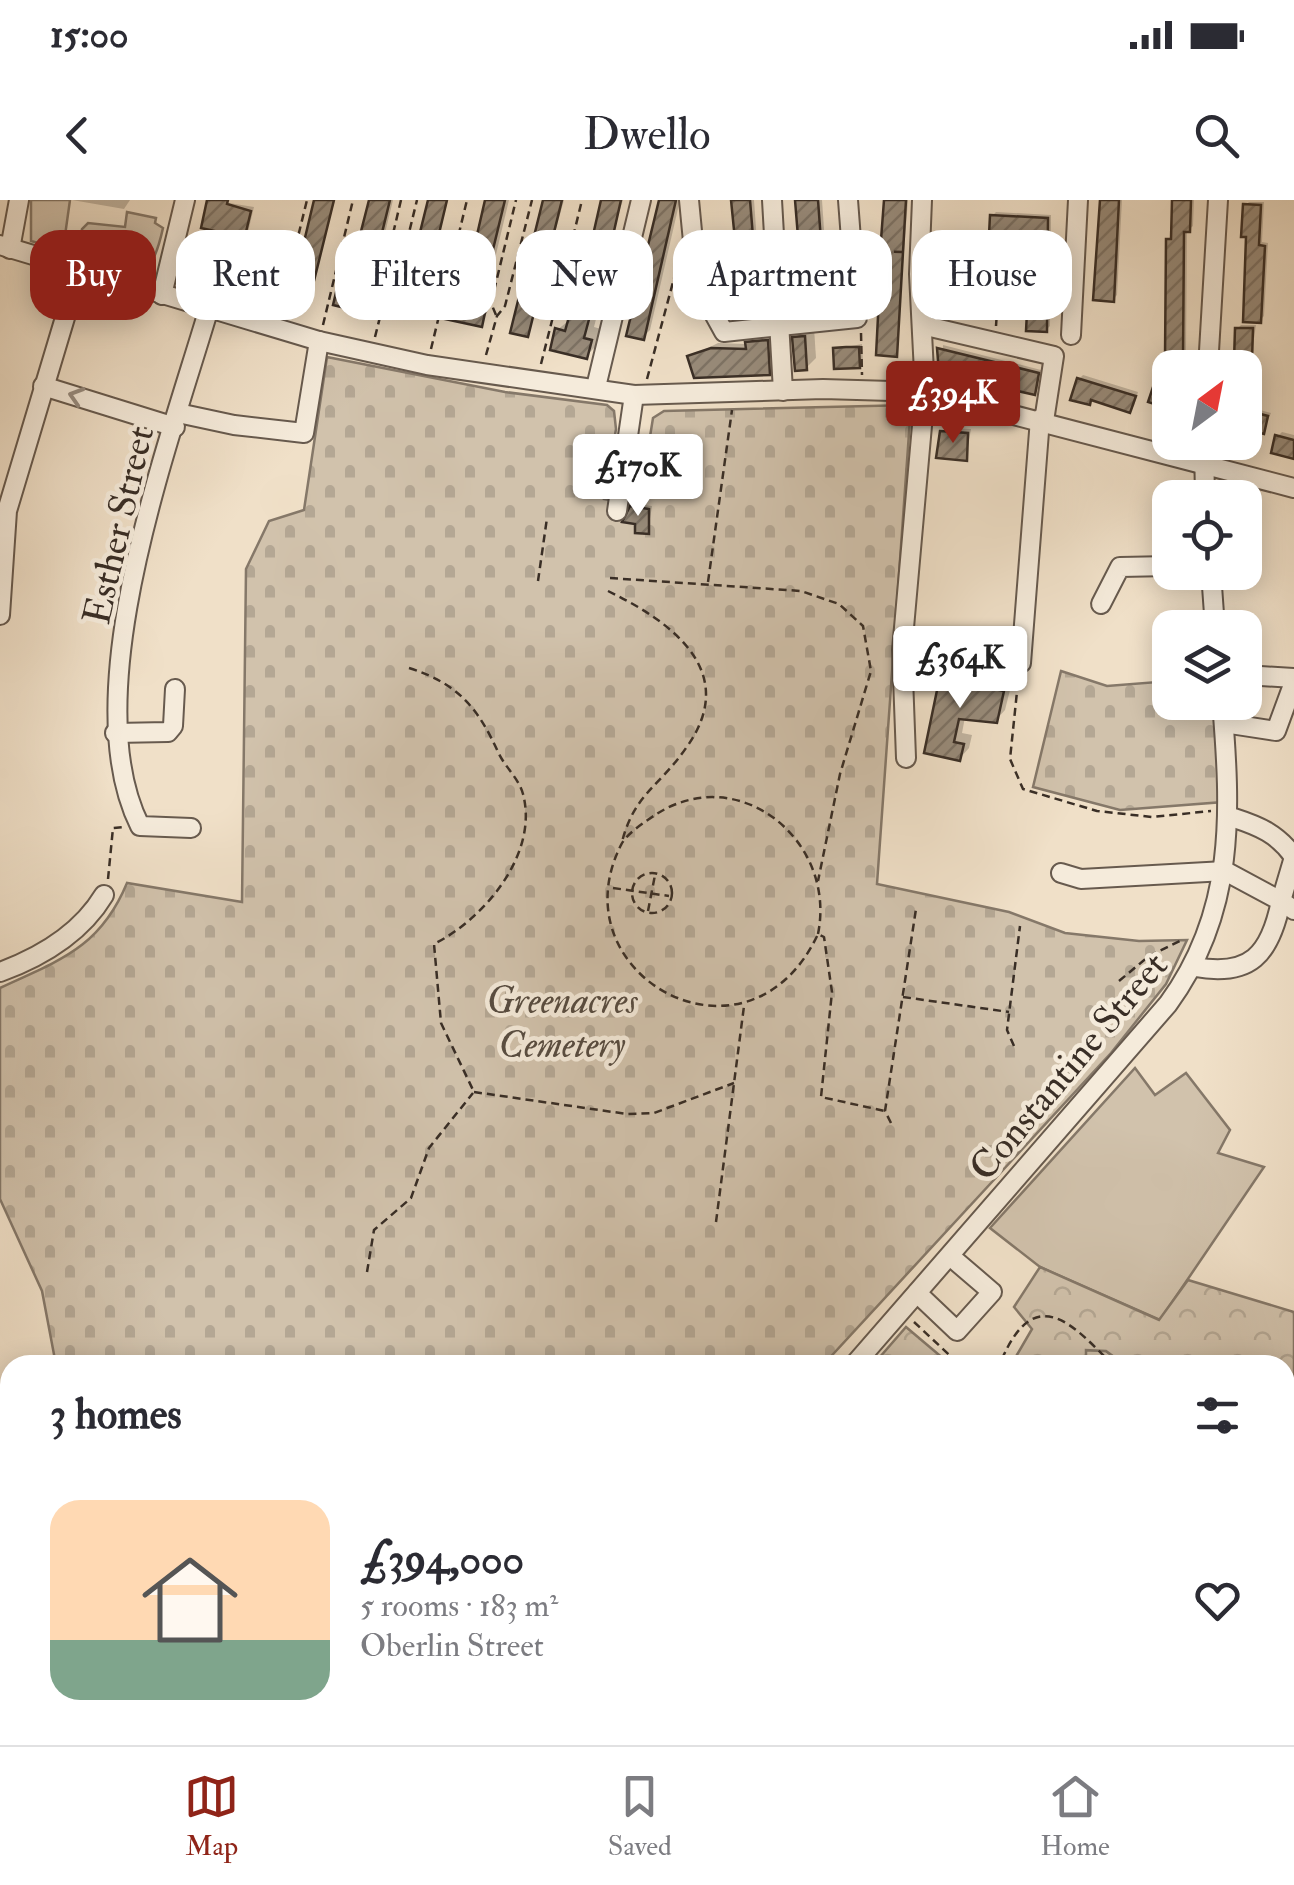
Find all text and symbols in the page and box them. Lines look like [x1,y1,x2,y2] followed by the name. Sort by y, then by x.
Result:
[50,11,129,59] text: 15:00
[583,107,711,163] text: Dwello
[50,108,105,163] icon: back
[1189,108,1244,163] icon: search
[30,230,156,320] chip: Buy
[176,230,315,320] chip: Rent
[335,230,496,320] chip: Filters
[516,230,653,320] chip: New
[673,230,892,320] chip: Apartment
[912,230,1072,320] chip: House
[1152,350,1262,460] north arrow
[1152,350,1262,720] map controls
[883,361,1023,446] pin: £394K
[908,373,998,413] text: £394K
[68,387,85,408] one-way arrow
[73,421,165,629] street label: Esther Street
[568,434,708,519] pin: £170K
[595,446,681,486] text: £170K
[1152,480,1262,590] button: locate
[1152,610,1262,720] button: layers
[890,626,1030,711] pin: £364K
[915,638,1005,678] text: £364K
[959,943,1178,1191] street label: Constantine Street
[486,977,638,1069] park label: Greenacres Cemetery
[1190,1388,1245,1443] icon: filters
[50,1389,182,1441] text: 3 homes
[360,1534,524,1586] text: £394,000
[130,1540,250,1660] icon: home
[1190,1573,1245,1628] icon: heart
[360,1586,558,1626] text: 5 rooms · 183 m²
[360,1626,544,1666] text: Oberlin Street
[184,1769,239,1864] tab: Map
[608,1769,672,1864] tab: Saved
[1040,1769,1110,1864] tab: Home

